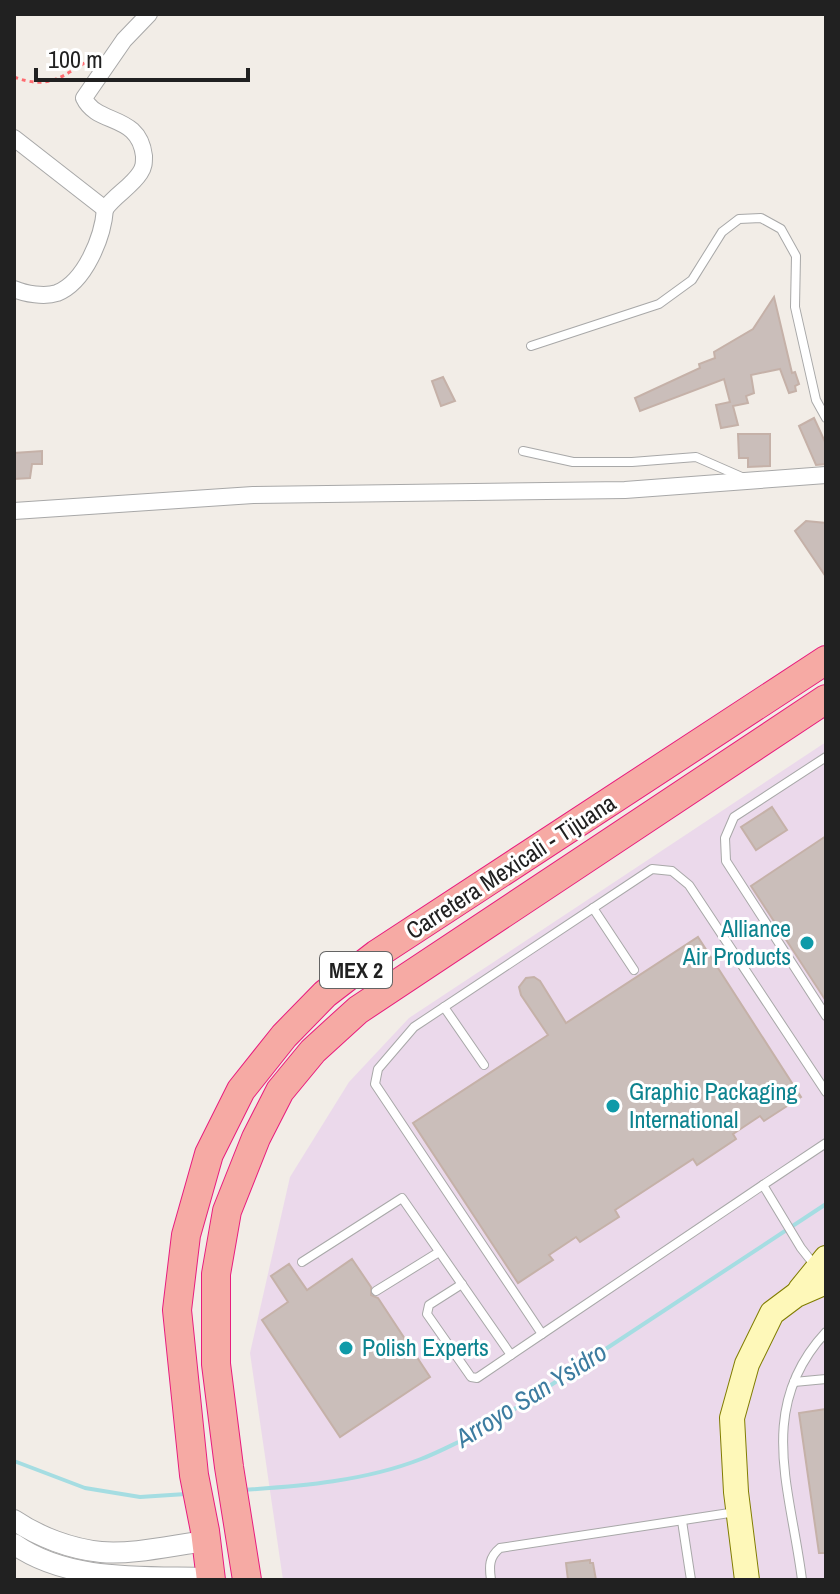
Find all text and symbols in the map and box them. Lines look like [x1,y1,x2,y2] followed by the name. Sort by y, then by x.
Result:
[36,32,248,82] scale bar
[48,43,103,75] text: 100 m
[399,786,622,946] street label: Carretera Mexicali - Tijuana
[682,912,791,972] place label: Alliance Air Products
[798,934,816,952] marker: Alliance Air Products
[320,952,392,988] road number: MEX 2
[629,1075,798,1135] place label: Graphic Packaging International
[604,1097,622,1115] marker: Graphic Packaging International
[362,1331,489,1363] place label: Polish Experts
[447,1334,613,1456] water label: Arroyo San Ysidro
[337,1339,355,1357] marker: Polish Experts

